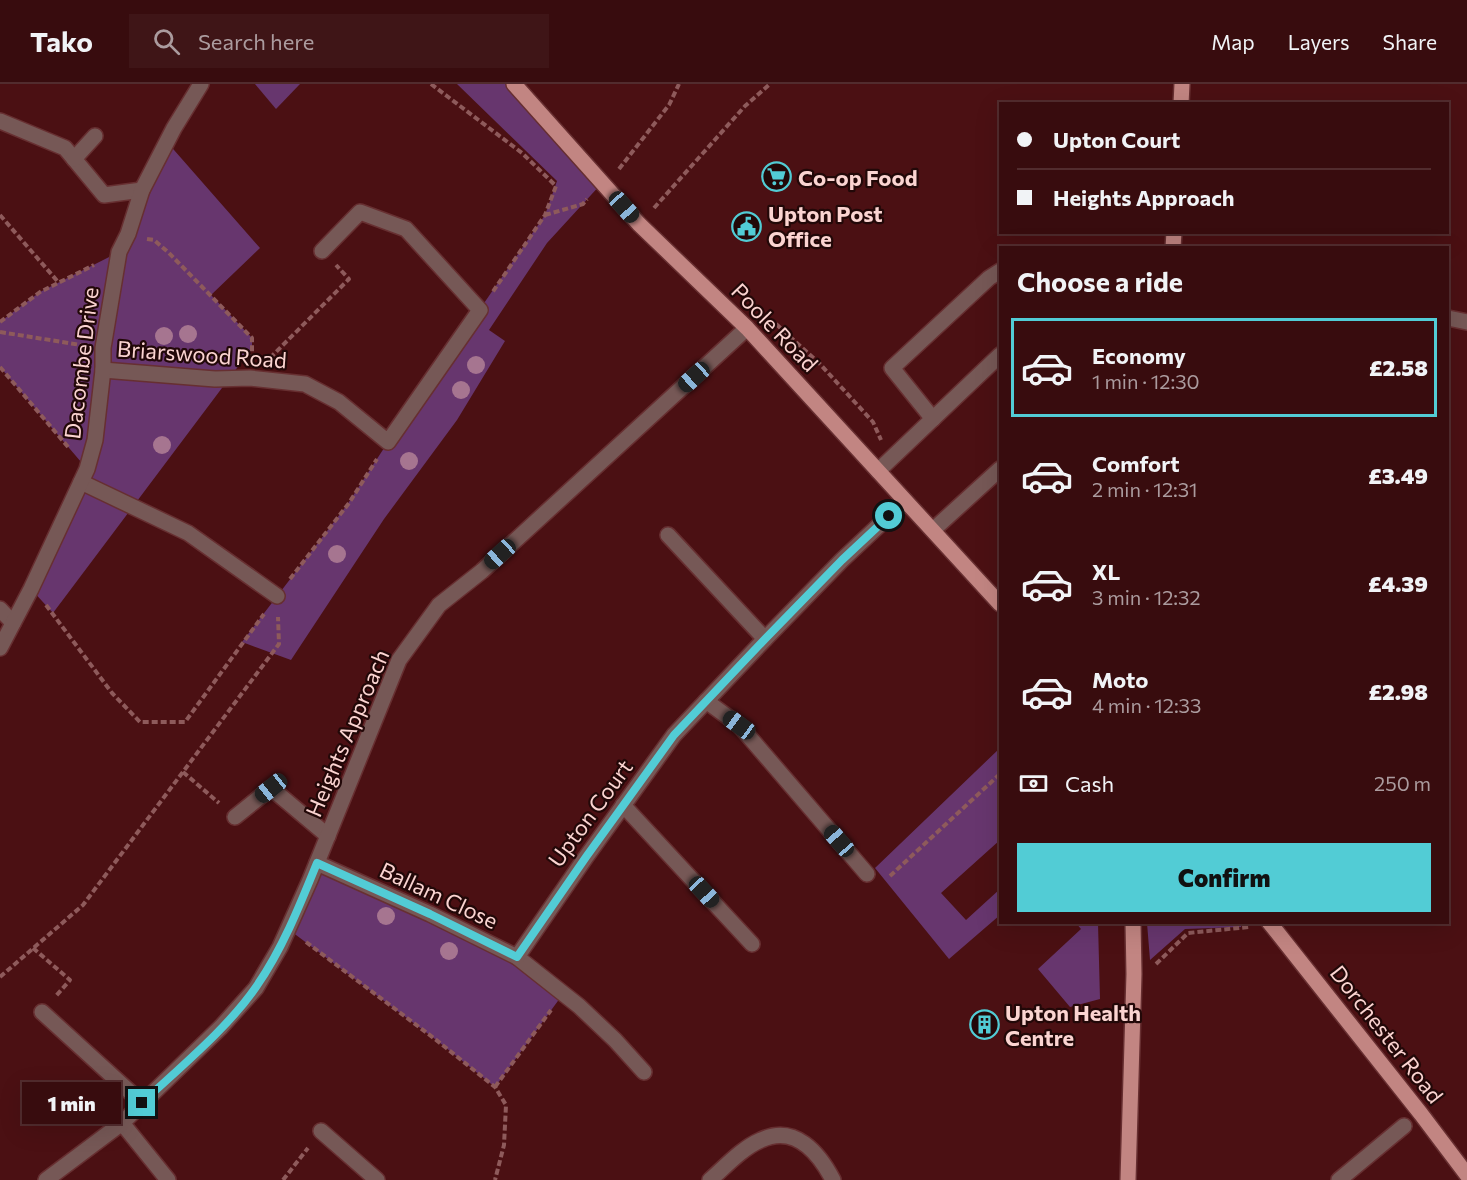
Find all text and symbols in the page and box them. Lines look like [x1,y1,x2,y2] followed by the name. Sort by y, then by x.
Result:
[129,14,549,68] search box
[30,24,93,58] text: Tako
[150,25,183,58] icon: search
[198,28,314,55] text: Search here
[1211,29,1255,54] text: Map
[1288,29,1350,54] text: Layers
[1383,29,1437,54] text: Share
[1053,126,1180,153] text: Upton Court
[761,161,793,193] supermarket icon: Co-op Food
[798,164,918,191] place label: Co-op Food
[1053,184,1235,211] text: Heights Approach
[605,188,643,226] car
[768,200,883,252] place label: Upton Post Office
[731,210,763,242] public building icon: Upton Post Office
[1017,265,1183,298] text: Choose a ride
[726,277,824,377] street label: Poole Road
[58,285,104,441] street label: Dacombe Drive
[116,335,288,373] street label: Briarswood Road
[1020,341,1074,395] icon: car
[1092,342,1186,369] text: Economy
[1369,354,1428,381] text: £2.58
[675,358,713,396] car
[1092,369,1200,393] text: 1 min · 12:30
[1020,449,1074,503] icon: car
[1092,450,1180,477] text: Comfort
[1368,462,1428,489] text: £3.49
[1092,477,1198,501] text: 2 min · 12:31
[875,502,902,529] route start
[481,535,519,573] car
[1020,557,1074,611] icon: car
[1092,558,1120,585] text: XL
[1368,570,1428,597] text: £4.39
[1092,585,1200,609] text: 3 min · 12:32
[300,645,394,821] street label: Heights Approach
[1020,665,1074,719] icon: car
[1092,666,1148,693] text: Moto
[1368,678,1428,705] text: £2.98
[1092,693,1201,717] text: 4 min · 12:33
[719,707,759,743] car
[542,754,638,872] street label: Upton Court
[1017,767,1050,800] icon: cash
[251,770,291,806] car
[1065,770,1114,797] text: Cash
[1374,771,1431,795] text: 250 m
[820,822,858,860] car
[1017,843,1431,912] button: Confirm
[376,856,502,934] street label: Ballam Close
[685,873,723,911] car
[1325,960,1449,1108] street label: Dorchester Road
[1005,999,1141,1051] place label: Upton Health Centre
[968,1009,1000,1041] building icon: Upton Health Centre
[22,1082,121,1124] callout: 1 min
[128,1089,155,1116] route end
[47,1091,96,1115] text: 1 min

